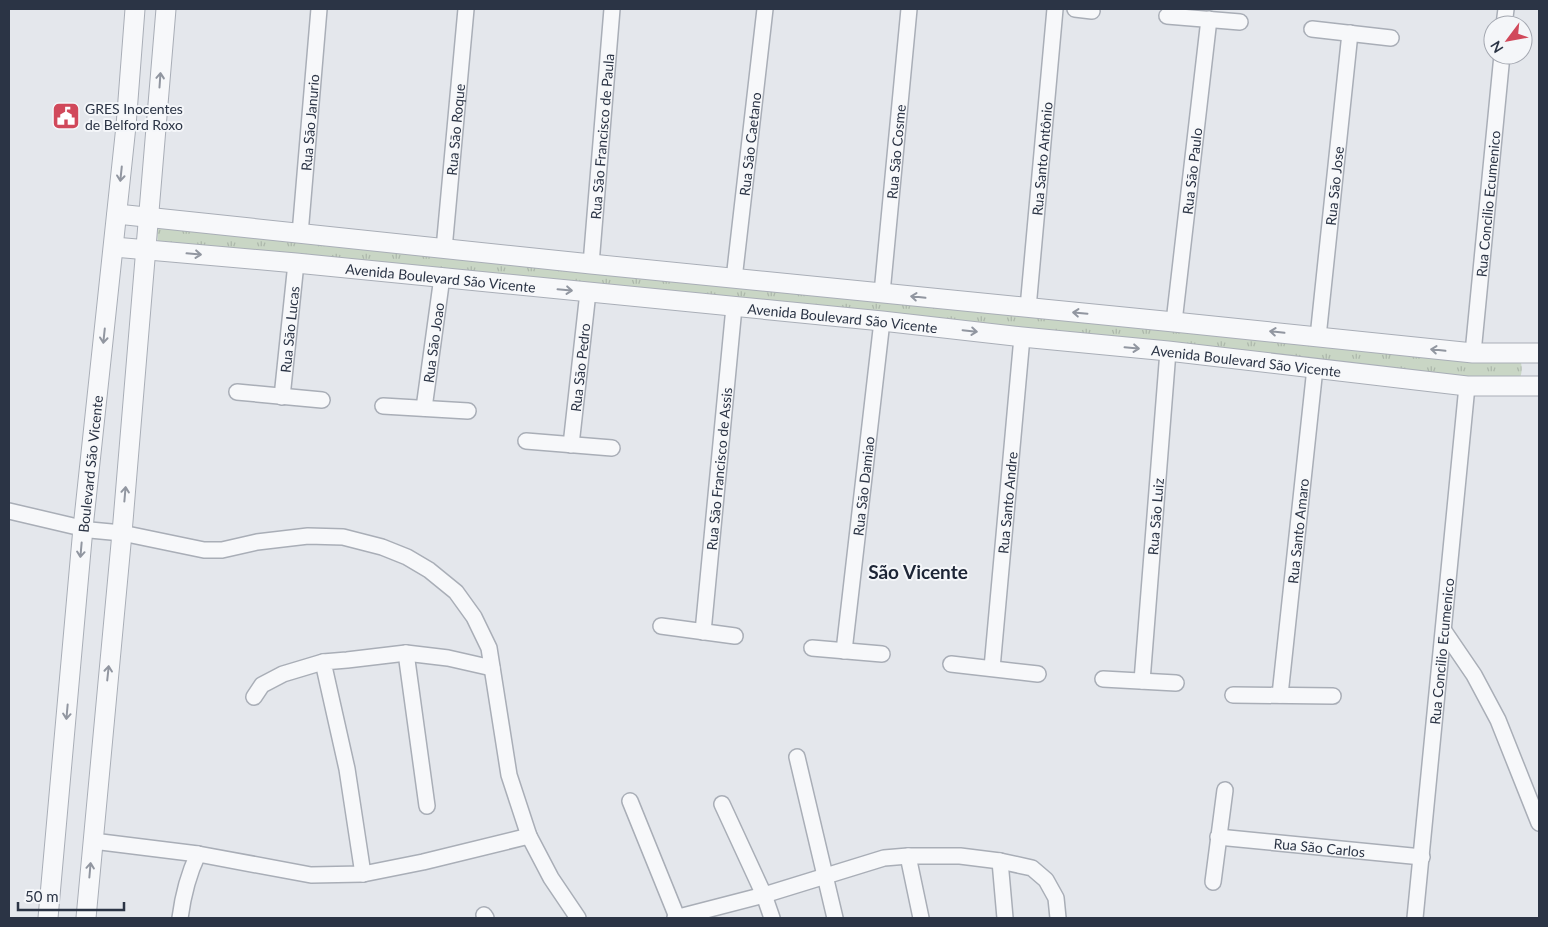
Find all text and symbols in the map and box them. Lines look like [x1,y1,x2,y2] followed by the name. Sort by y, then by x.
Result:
[1483,15,1533,65] north arrow
[1486,38,1507,56] text: N
[586,53,617,220] street label: Rua Sāo Francisco de Paula
[156,72,165,88] one-way arrow
[297,73,322,172] street label: Rua Sāo Janurio
[442,83,468,176] street label: Rua Sāo Roque
[735,91,764,197] street label: Rua Sāo Caetano
[85,100,183,133] place label: GRES Inocentes de Belford Roxo
[51,101,81,131] public building icon: GRES Inocentes de Belford Roxo
[1028,101,1055,216] street label: Rua Santo Antônio
[882,104,908,200] street label: Rua Sāo Cosme
[1178,127,1205,215] street label: Rua Sāo Paulo
[1472,130,1503,278] street label: Rua Concilio Ecumenico
[1321,145,1347,226] street label: Rua Sāo Jose
[116,166,126,182] one-way arrow
[186,249,202,259] one-way arrow
[345,259,536,295] street label: Avenida Boulevard São Vicente
[276,285,302,374] street label: Rua Sāo Lucas
[557,285,573,295] one-way arrow
[911,292,927,302] one-way arrow
[747,299,939,336] street label: Avenida Boulevard São Vicente
[419,301,447,384] street label: Rua Sāo Joao
[1072,308,1088,318] one-way arrow
[566,322,593,413] street label: Rua Sāo Pedro
[962,326,978,336] one-way arrow
[99,328,109,344] one-way arrow
[1269,328,1285,337] one-way arrow
[1151,341,1342,380] street label: Avenida Boulevard São Vicente
[1124,343,1140,352] one-way arrow
[1431,345,1447,355] one-way arrow
[702,386,735,551] street label: Rua Sāo Francisco de Assis
[74,394,106,533] street label: Boulevard São Vicente
[849,435,877,537] street label: Rua Sāo Damiao
[994,451,1020,554] street label: Rua Santo Andre
[1143,477,1166,556] street label: Rua Sāo Luiz
[1283,477,1312,584] street label: Rua Santo Amaro
[120,486,130,502] one-way arrow
[77,542,86,558] one-way arrow
[868,560,968,583] district label: São Vicente
[1425,577,1457,725] street label: Rua Concilio Ecumenico
[103,665,113,681] one-way arrow
[62,703,72,719] one-way arrow
[1273,834,1366,860] street label: Rua São Carlos
[85,862,95,878] one-way arrow
[18,880,124,912] scale bar
[25,887,59,905] text: 50 m

